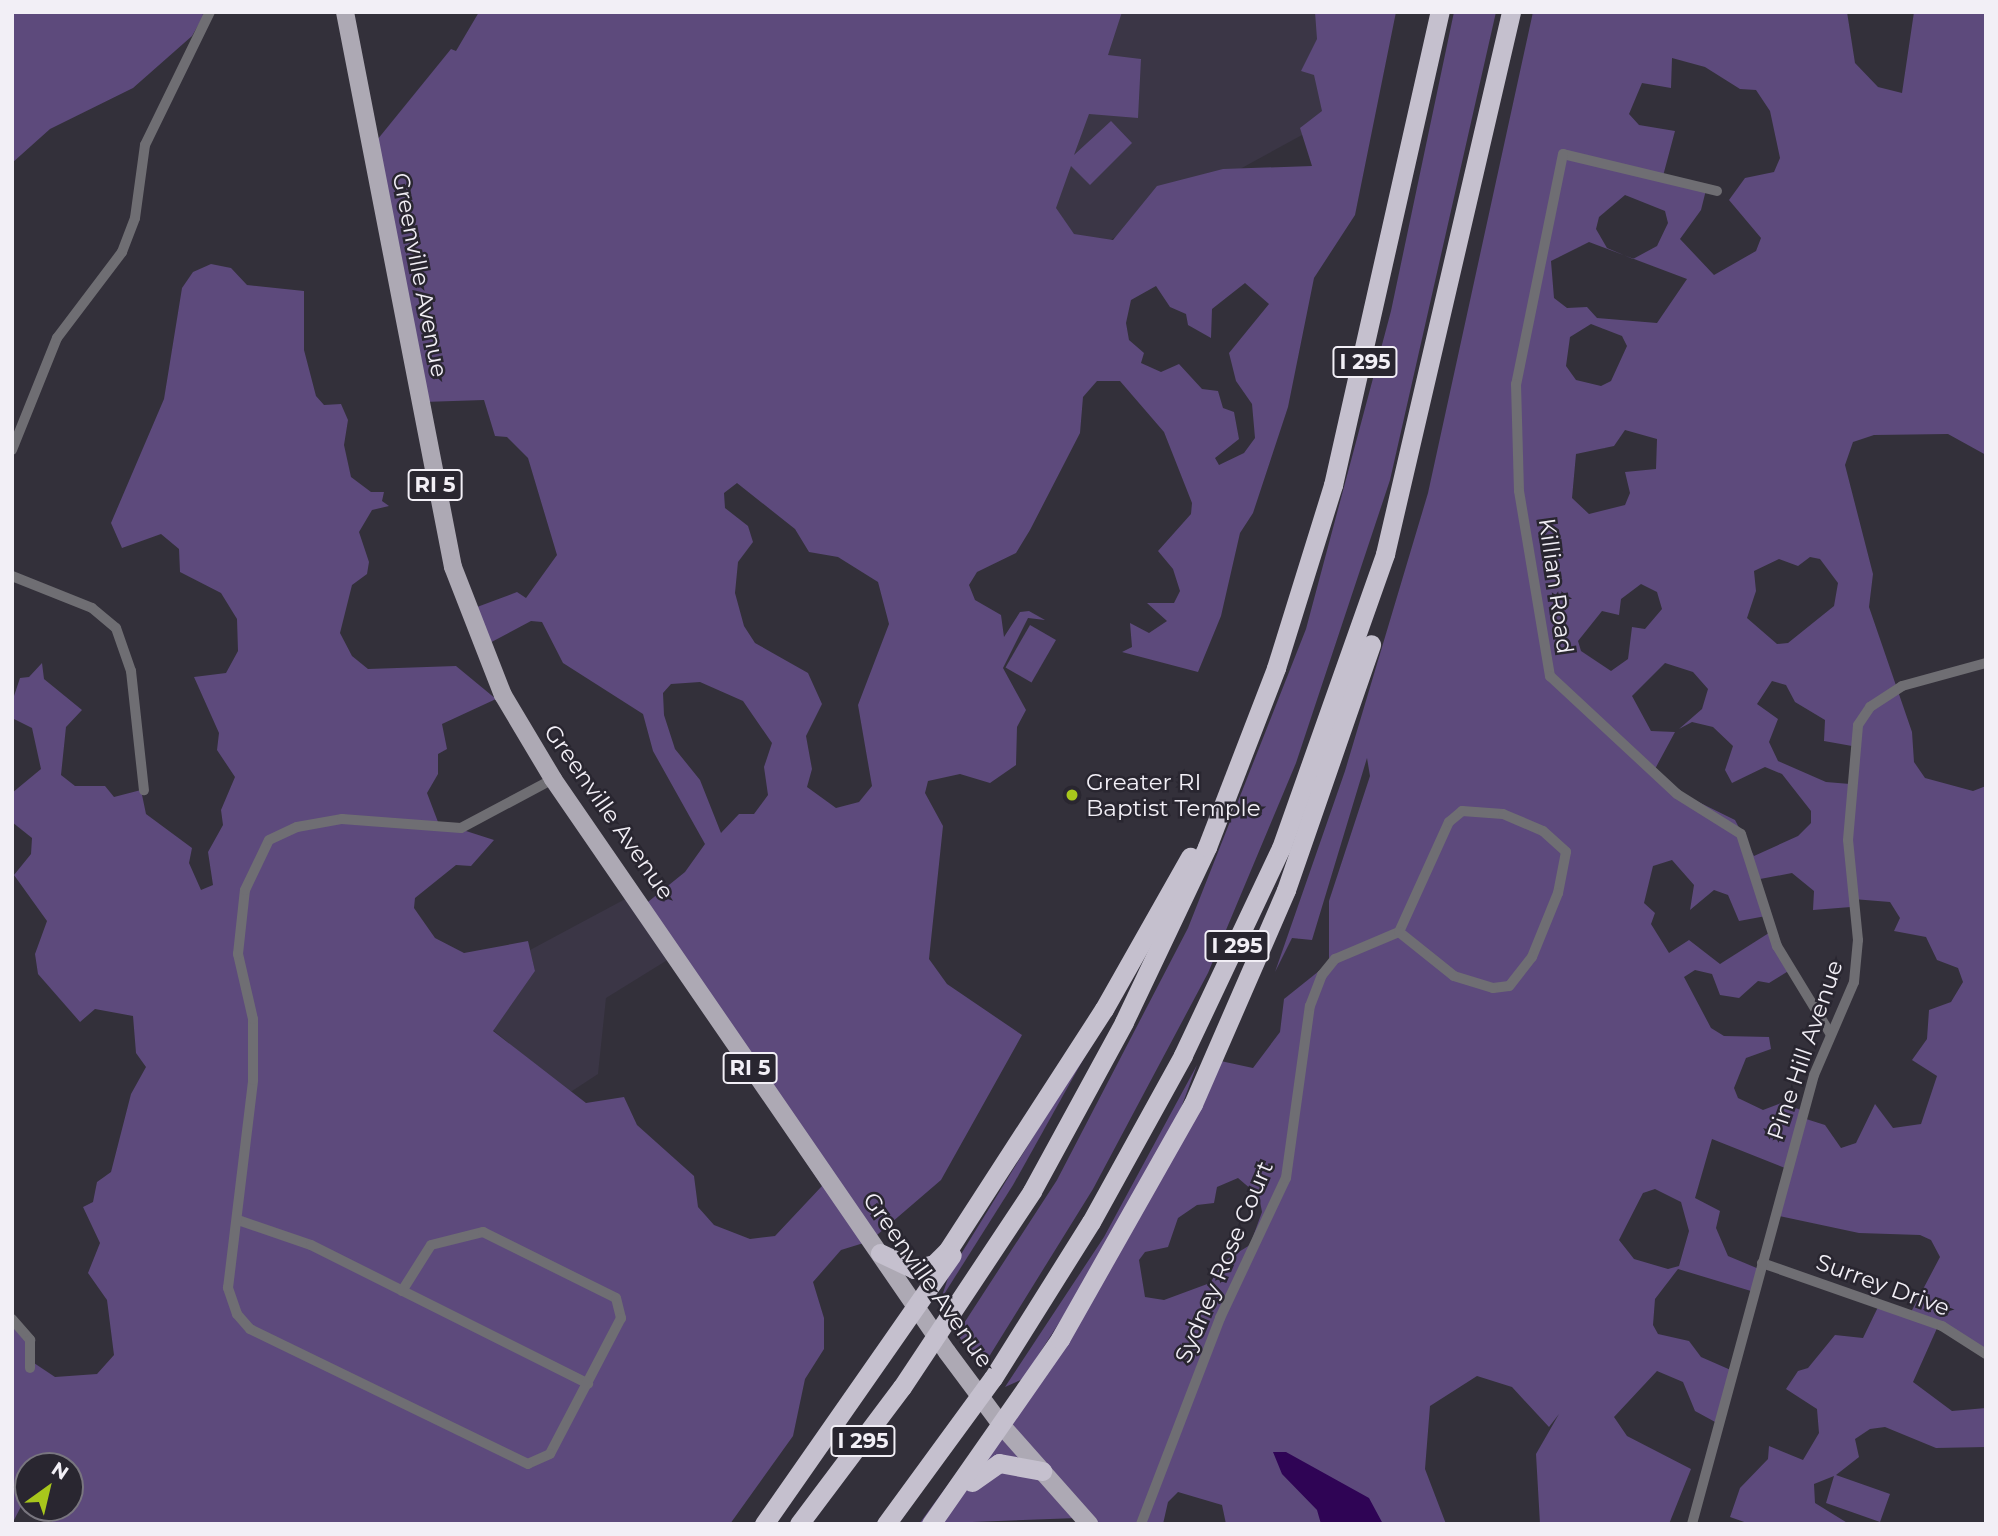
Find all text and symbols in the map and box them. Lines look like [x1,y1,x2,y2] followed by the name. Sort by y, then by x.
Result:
[387,170,453,380] street label: Greenville Avenue
[1332,344,1398,380] road number: I 295
[407,468,463,503] road number: RI 5
[1533,517,1579,655] street label: Killian Road
[538,719,680,905] street label: Greenville Avenue
[1086,768,1261,822] place label: Greater RI Baptist Temple
[1064,787,1080,803] marker: Greater RI Baptist Temple
[1204,928,1270,964] road number: I 295
[1761,957,1849,1143] street label: Pine Hill Avenue
[722,1050,778,1086] road number: RI 5
[1169,1157,1279,1367] street label: Sydney Rose Court
[857,1187,999,1373] street label: Greenville Avenue
[1812,1248,1954,1322] street label: Surrey Drive
[830,1424,896,1458] road number: I 295
[14,1452,84,1522] north arrow
[47,1457,73,1485] text: N

